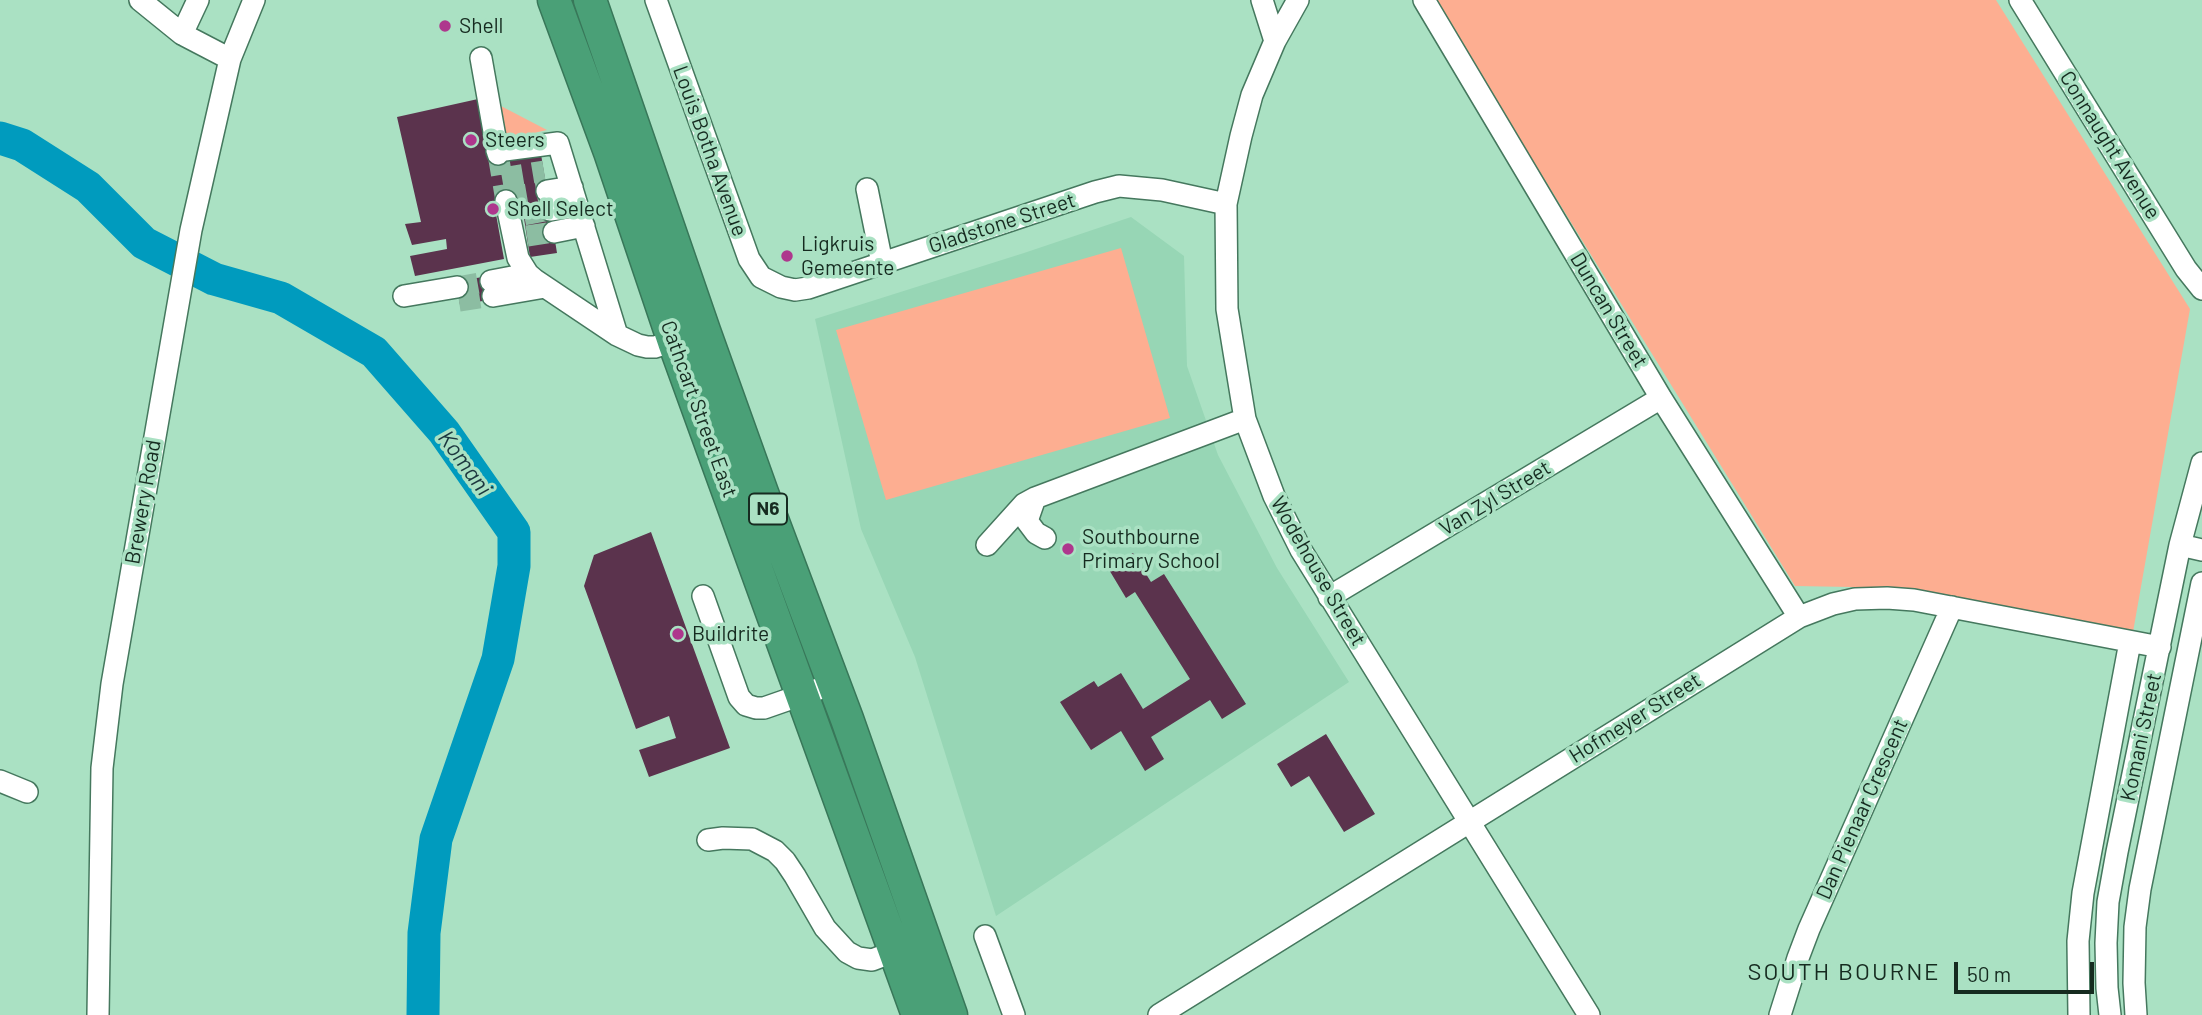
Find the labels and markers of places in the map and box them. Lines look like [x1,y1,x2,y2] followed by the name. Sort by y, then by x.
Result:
[459,13,503,39] place label: Shell
[437,18,453,34] marker: Shell
[485,127,545,153] place label: Steers
[463,132,479,148] marker: Steers
[507,196,614,222] place label: Shell Select
[485,201,501,217] marker: Shell Select
[801,231,894,281] place label: Ligkruis Gemeente
[779,248,795,264] marker: Ligkruis Gemeente
[1082,524,1220,574] place label: Southbourne Primary School
[1060,541,1076,557] marker: Southbourne Primary School
[692,621,769,647] place label: Buildrite
[670,626,686,642] marker: Buildrite

